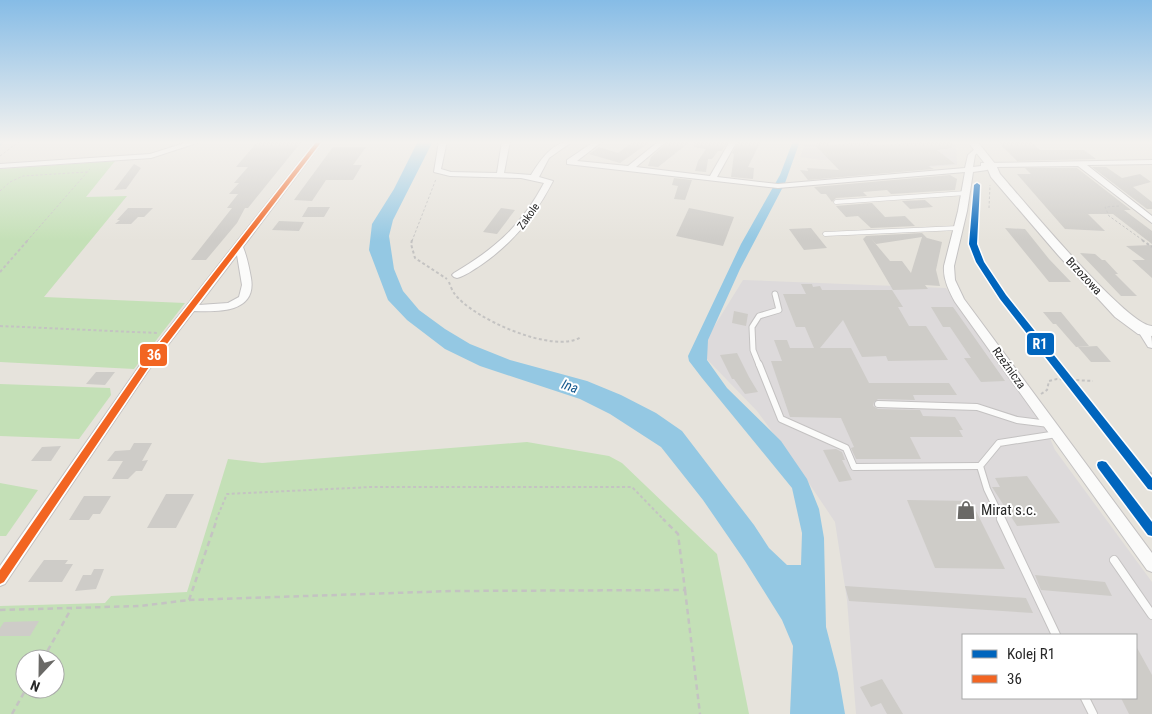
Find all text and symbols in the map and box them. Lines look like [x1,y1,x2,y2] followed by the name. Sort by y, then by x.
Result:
[515,201,542,232] street label: Zakole
[1063,254,1105,298] street label: Brzozowa
[1026,332,1055,356] line badge: R1
[1033,336,1047,352] text: R1
[139,343,168,367] line badge: 36
[989,345,1029,392] street label: Rzeźnicza
[147,347,161,363] text: 36
[560,376,580,396] water label: Ina
[955,499,977,521] shop icon: Mirat s.c.
[981,501,1037,519] place label: Mirat s.c.
[962,634,1137,699] legend
[1007,645,1055,663] text: Kolej R1
[15,649,65,699] north arrow
[1007,670,1022,688] text: 36
[28,677,42,695] text: N

